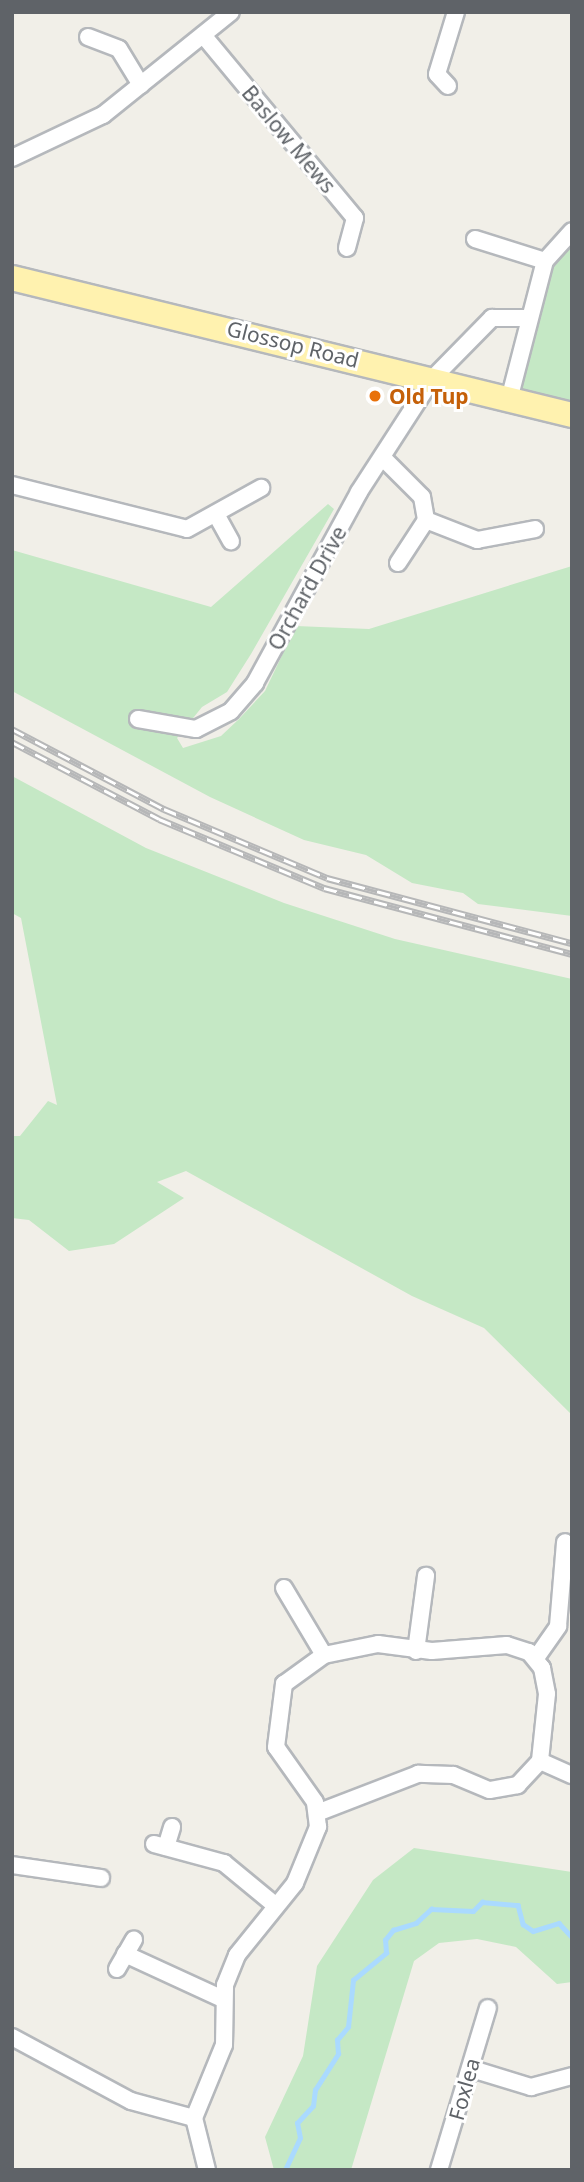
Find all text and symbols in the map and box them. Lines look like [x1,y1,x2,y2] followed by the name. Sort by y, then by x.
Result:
[237,80,341,198] street label: Baslow Mews
[224,315,362,373] street label: Glossop Road
[389,383,469,409] place label: Old Tup
[367,388,383,404] marker: Old Tup
[263,522,351,654] street label: Orchard Drive
[443,2055,485,2123] street label: Foxlea

